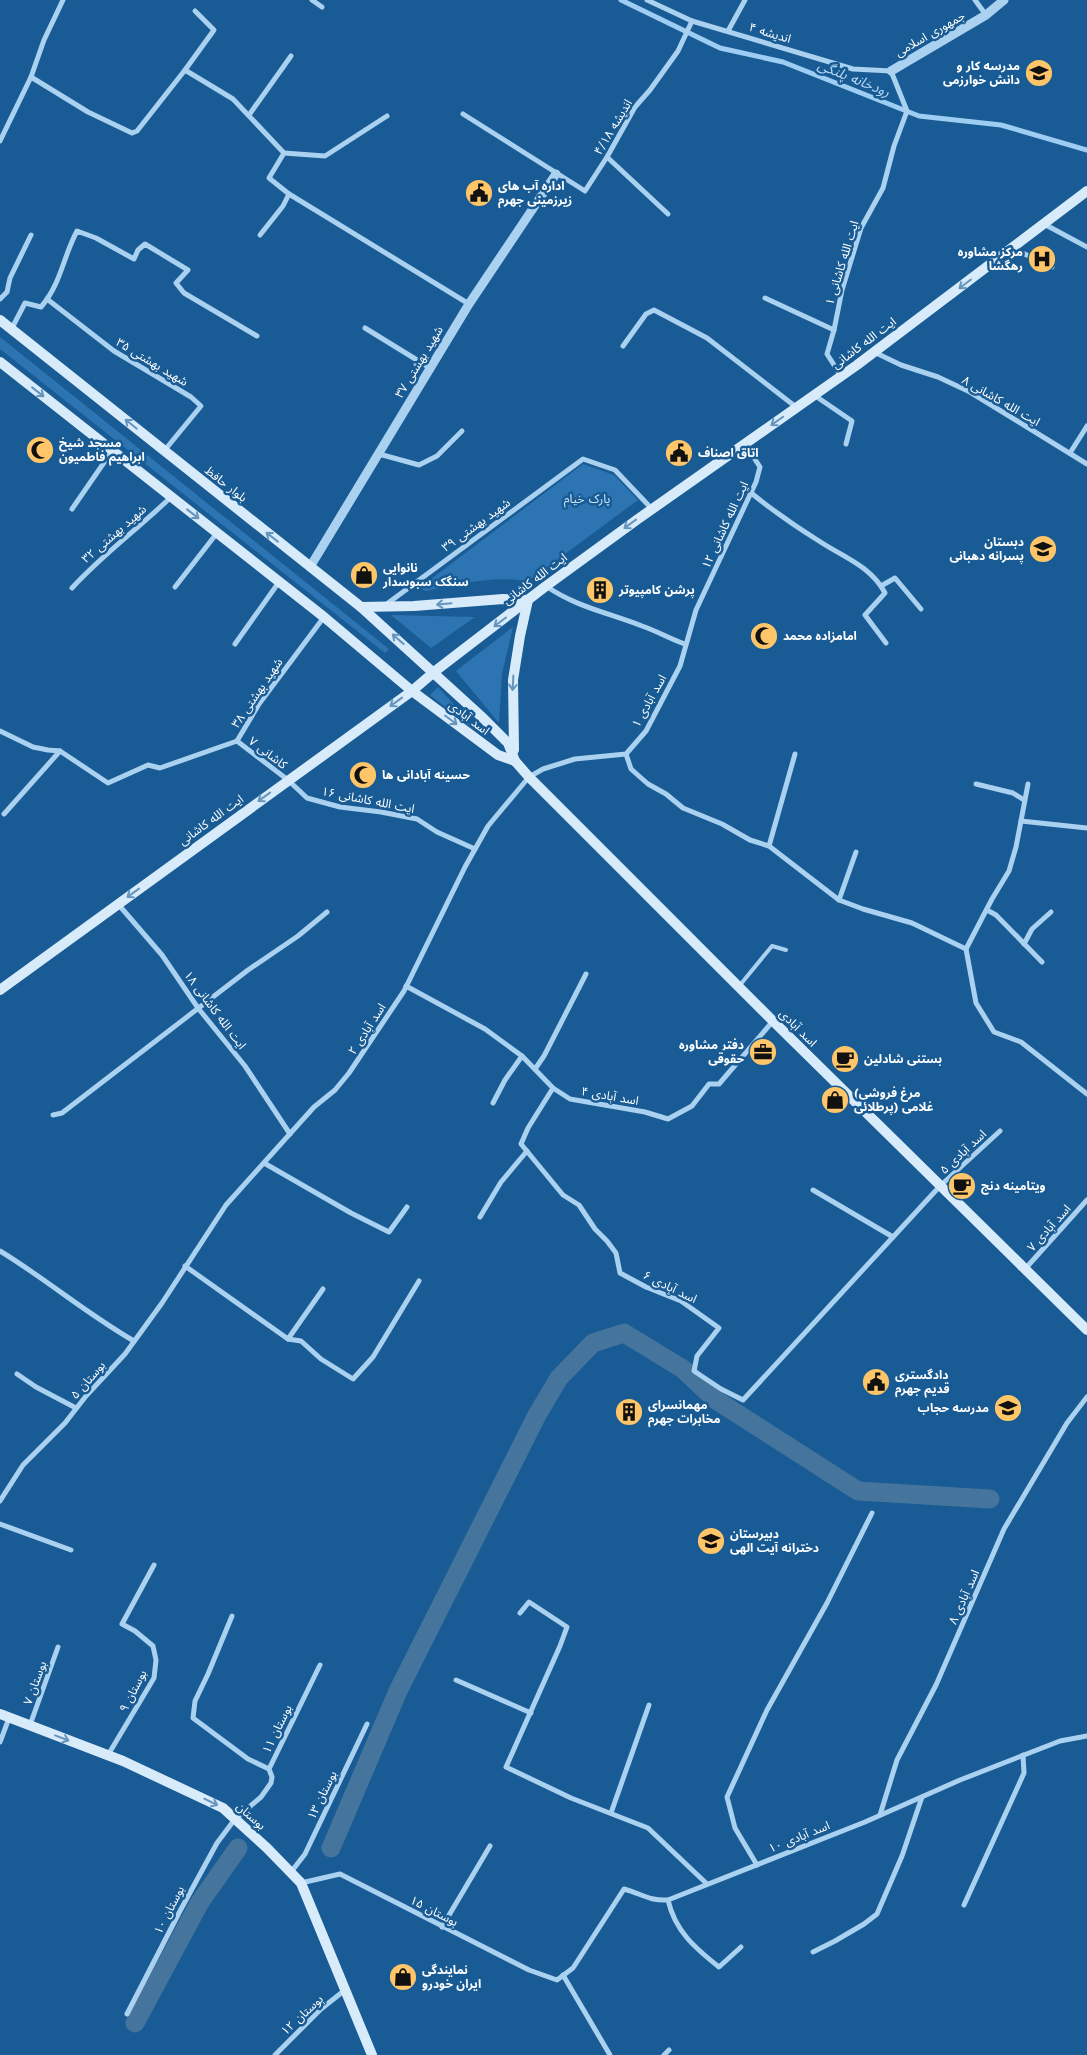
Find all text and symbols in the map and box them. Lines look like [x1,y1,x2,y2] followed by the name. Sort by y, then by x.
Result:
[893,8,967,60] street label: جمهوری اسلامی
[747,20,793,46] street label: اندیشه ۴
[815,56,892,102] water label: رودخانه پلنگی
[1024,58,1054,88] school or university icon: مدرسه کار و دانش خوارزمی
[943,59,1020,87] place label: مدرسه کار و دانش خوارزمی
[591,97,635,157] street label: اندیشه ۴/۱۸
[464,178,494,208] public building icon: اداره آب های زیرزمینی جهرم
[498,179,572,209] place label: اداره آب های زیرزمینی جهرم
[823,219,862,307] street label: ایت الله کاشانی ۱
[1027,244,1057,274] hospital icon: مرکز مشاوره رهگشا
[958,245,1023,273] place label: مرکز مشاوره رهگشا
[959,278,972,289] one-way arrow
[829,314,899,372] street label: ایت الله کاشانی
[392,324,446,400] street label: شهید بهشتی ۳۷
[114,335,190,389] street label: شهید بهشتی ۳۵
[960,373,1043,429] street label: ایت الله کاشانی ۸
[31,386,44,397] one-way arrow
[770,416,784,426] one-way arrow
[125,419,138,430] one-way arrow
[25,435,55,465] mosque icon: مسجد شیخ ابراهیم فاطمیون
[59,436,145,466] place label: مسجد شیخ ابراهیم فاطمیون
[664,438,694,468] public building icon: اتاق اصناف
[698,446,759,460] place label: اتاق اصناف
[202,463,250,505] street label: بلوار حافظ
[699,479,751,571] street label: ایت الله کاشانی ۱۲
[564,492,610,508] park label: پارک خیام
[439,496,513,555] street label: شهید بهشتی ۳۹
[79,502,149,566] street label: شهید بهشتی ۳۲
[186,509,199,520] one-way arrow
[624,519,637,530] one-way arrow
[266,531,279,542] one-way arrow
[1028,534,1058,564] school or university icon: دبستان پسرانه دهبانی
[949,535,1024,565] place label: دبستان پسرانه دهبانی
[500,550,570,608] street label: ایت الله کاشانی
[349,560,379,590] shop icon: نانوایی سنگک سبوسدار
[382,561,469,589] place label: نانوایی سنگک سبوسدار
[585,575,615,605] building icon: پرشن کامپیوتر
[618,583,695,599] place label: پرشن کامپیوتر
[436,599,452,609] one-way arrow
[494,616,507,627] one-way arrow
[749,621,779,651] mosque icon: امامزاده محمد
[783,629,857,643] place label: امامزاده محمد
[391,634,404,645] one-way arrow
[229,655,286,731] street label: شهید بهشتی ۳۸
[629,672,669,730] street label: اسد آبادی ۱
[509,674,518,690] one-way arrow
[389,697,403,707] one-way arrow
[446,698,492,738] street label: اسد آبادی
[444,715,458,725] one-way arrow
[246,734,291,773] street label: کاشانی ۷
[348,760,378,790] mosque icon: حسینه آبادانی ها
[382,768,471,782] place label: حسینه آبادانی ها
[320,784,416,816] street label: ایت الله کاشانی ۱۶
[176,792,246,848] street label: ایت الله کاشانی
[257,792,271,802] one-way arrow
[127,887,140,898] one-way arrow
[181,968,249,1052] street label: ایت الله کاشانی ۱۸
[345,1001,389,1057] street label: اسد آبادی ۲
[776,1006,820,1050] street label: اسد آبادی
[748,1037,778,1067] office icon: دفتر مشاوره حقوقی
[679,1038,744,1066] place label: دفتر مشاوره حقوقی
[830,1044,860,1074] cafe icon: بستنی شادلین
[864,1052,942,1066] place label: بستنی شادلین
[580,1084,640,1108] street label: اسد آبادی ۴
[820,1085,850,1115] shop icon: (مرغ فروشی غلامی (پرطلائی
[854,1086,934,1116] place label: (مرغ فروشی غلامی (پرطلائی
[937,1127,989,1177] street label: اسد آبادی ۵
[947,1171,977,1201] cafe icon: ویتامینه دنج
[981,1179,1046,1195] place label: ویتامینه دنج
[1024,1202,1074,1254] street label: اسد آبادی ۷
[641,1268,699,1306] street label: اسد آبادی ۶
[68,1358,108,1402] street label: بوستان ۵
[861,1367,891,1397] public building icon: دادگستری قدیم جهرم
[895,1368,949,1398] place label: دادگستری قدیم جهرم
[993,1393,1023,1423] school or university icon: مدرسه حجاب
[614,1397,644,1427] building icon: مهمانسرای مخابرات جهرم
[648,1398,720,1428] place label: مهمانسرای مخابرات جهرم
[918,1401,989,1415] place label: مدرسه حجاب
[696,1526,726,1556] school or university icon: دبیرستان دخترانه آیت الهی
[730,1527,819,1555] place label: دبیرستان دخترانه آیت الهی
[946,1567,982,1626] street label: اسد آبادی ۸
[21,1659,49,1707] street label: بوستان ۷
[116,1668,150,1714] street label: بوستان ۹
[259,1702,295,1756] street label: بوستان ۱۱
[54,1734,69,1743] one-way arrow
[304,1768,340,1822] street label: بوستان ۱۳
[203,1798,218,1807] one-way arrow
[233,1799,269,1833] street label: بوستان
[766,1818,832,1856] street label: اسد آبادی ۱۰
[151,1884,187,1937] street label: بوستان ۱۰
[407,1893,460,1929] street label: بوستان ۱۵
[388,1962,418,1992] shop icon: نمایندگی ایران خودرو
[422,1963,481,1991] place label: نمایندگی ایران خودرو
[278,1992,326,2038] street label: ۱۲ بوستان

